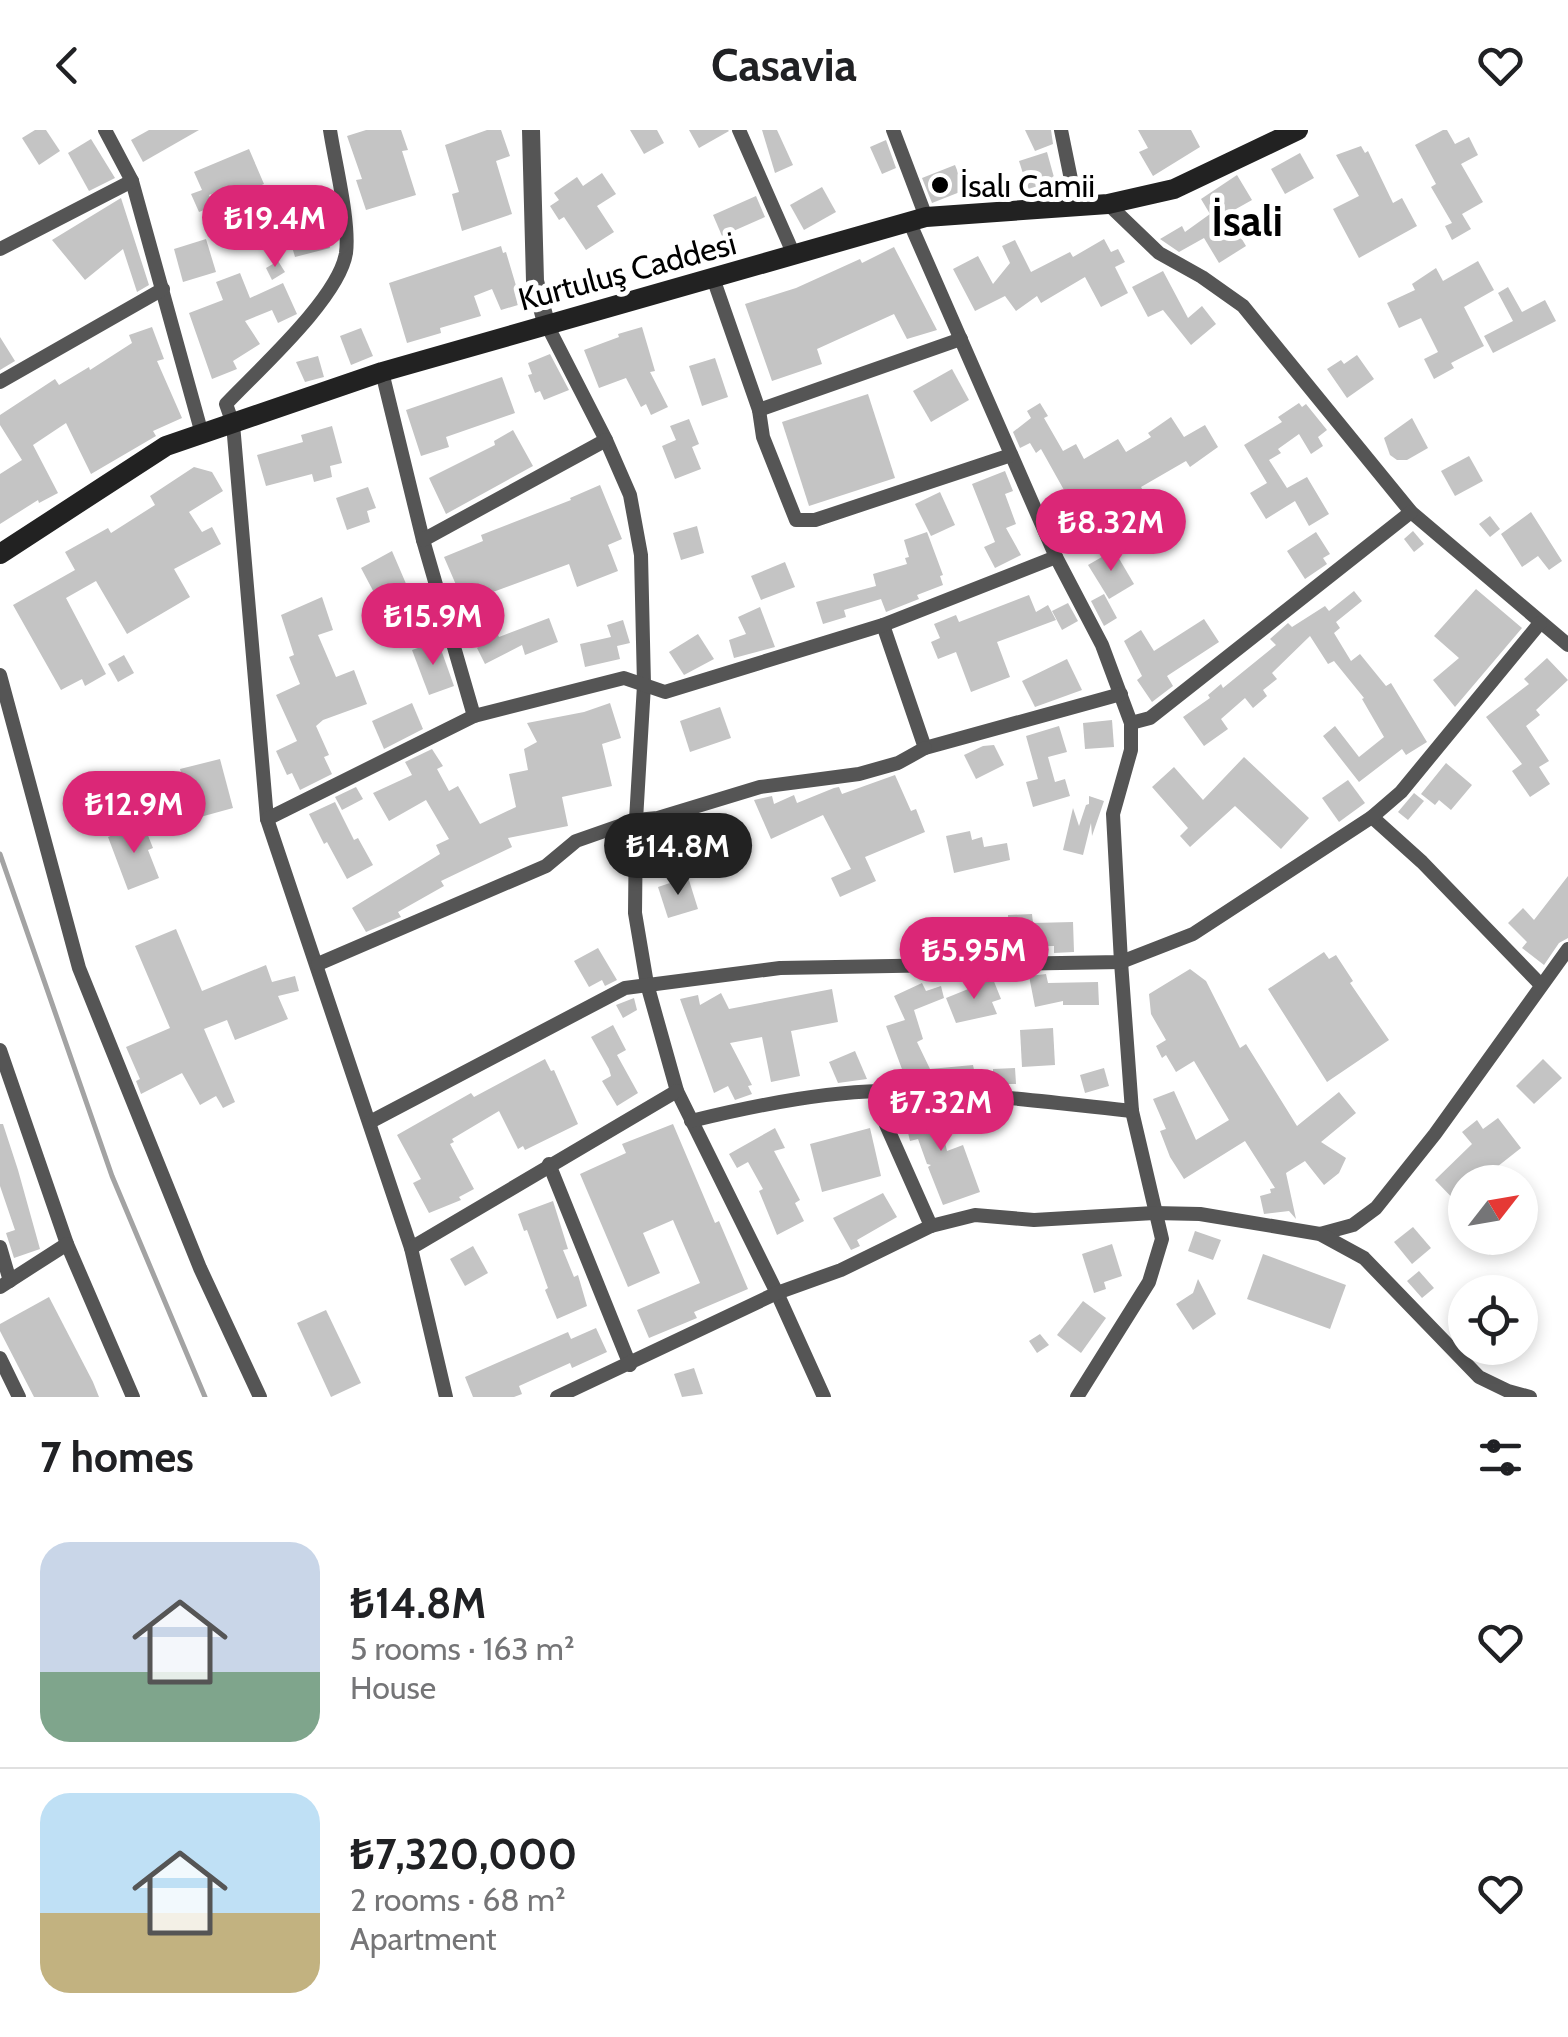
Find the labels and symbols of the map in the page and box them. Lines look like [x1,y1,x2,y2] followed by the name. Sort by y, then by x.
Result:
[960,166,1095,205] place label: İsalı Camii
[929,174,951,196] marker: İsalı Camii
[194,185,356,270] pin: ₺19.4M
[1211,195,1283,247] district label: İsali
[514,223,740,319] street label: Kurtuluş Caddesi
[1030,489,1192,574] pin: ₺8.32M
[352,583,514,668] pin: ₺15.9M
[53,771,215,856] pin: ₺12.9M
[597,813,759,898] pin: ₺14.8M
[893,917,1055,1002] pin: ₺5.95M
[860,1069,1022,1154] pin: ₺7.32M
[1448,1165,1538,1255] north arrow

